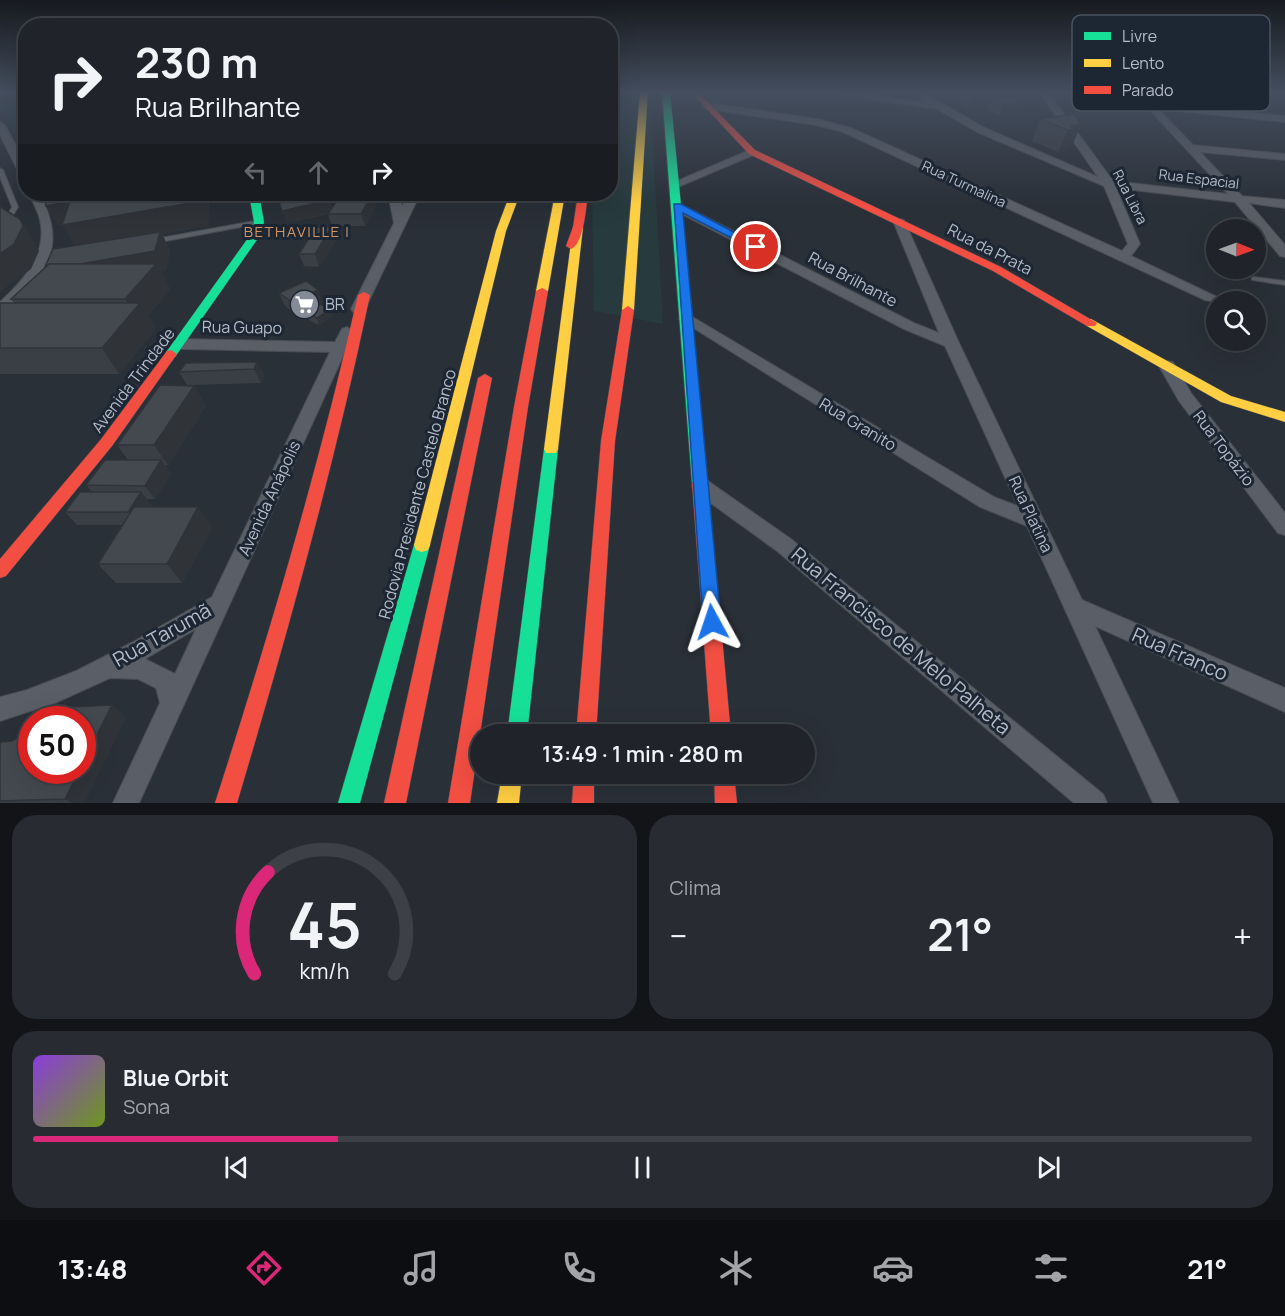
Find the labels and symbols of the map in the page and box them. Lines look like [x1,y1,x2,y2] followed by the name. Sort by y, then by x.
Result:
[1072,15,1270,111] legend
[1122,25,1157,47] text: Livre
[1122,52,1164,74] text: Lento
[1122,79,1173,101] text: Parado
[919,156,1009,211] street label: Rua Turmalina
[1158,164,1240,193] street label: Rua Espacial
[1109,166,1152,227] street label: Rua Libra
[944,218,1036,280] street label: Rua da Prata
[1206,219,1266,279] north arrow
[244,221,350,242] district label: BETHAVILLE I
[730,221,781,272] pin
[805,246,901,312] street label: Rua Brilhante
[288,288,320,320] supermarket icon: BR
[325,293,345,315] place label: BR
[202,315,282,339] street label: Rua Guapo
[86,323,180,437] street label: Avenida Trindade
[373,367,461,621] street label: Rodovia Presidente Castelo Branco
[815,392,901,456] street label: Rua Granito
[1188,406,1260,490] street label: Rua Topázio
[233,437,305,559] street label: Avenida Anápolis
[1004,472,1058,556] street label: Rua Platina
[786,541,1017,740] street label: Rua Francisco de Melo Palheta
[680,590,744,654] position arrow
[108,596,216,673] street label: Rua Tarumã
[1128,620,1232,687] street label: Rua Franco
[18,706,96,784] speed limit sign: 50

